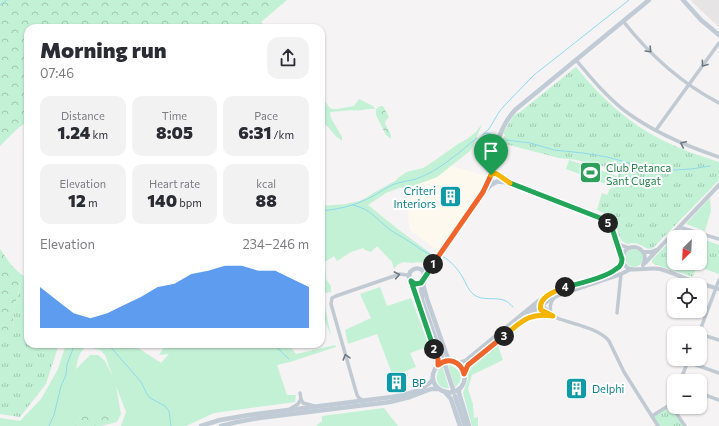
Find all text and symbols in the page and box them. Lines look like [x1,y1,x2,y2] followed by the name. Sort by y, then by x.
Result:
[40,36,167,63] text: Morning run
[267,37,309,79] button: share
[644,46,651,53] one-way arrow
[702,59,709,66] one-way arrow
[40,65,74,81] text: 07:46
[61,109,105,122] text: Distance
[162,109,187,122] text: Time
[254,109,278,122] text: Pace
[58,122,90,143] text: 1.24
[156,122,193,143] text: 8:05
[238,122,272,143] text: 6:31
[90,128,108,141] text: km
[272,128,294,141] text: /km
[474,134,508,175] pin
[480,140,502,162] icon: arrive
[679,140,686,148] one-way arrow
[578,160,604,186] sports icon: Club Petanca Sant Cugat
[606,161,671,187] place label: Club Petanca Sant Cugat
[60,177,106,190] text: Elevation
[149,177,200,190] text: Heart rate
[256,177,276,190] text: kcal
[438,183,464,209] building icon: Criteri Interiors
[393,184,436,210] place label: Criteri Interiors
[68,190,86,211] text: 12
[147,190,177,211] text: 140
[256,190,277,211] text: 88
[86,196,98,209] text: m
[177,196,202,209] text: bpm
[598,213,618,233] pin: 5
[605,216,611,229] text: 5
[667,230,707,270] north arrow
[667,230,707,414] map controls
[40,236,95,252] text: Elevation
[242,236,309,252] text: 234–246 m
[423,254,443,274] pin: 1
[431,257,435,270] text: 1
[394,272,400,280] one-way arrow
[555,277,575,297] pin: 4
[667,278,707,318] button: locate
[562,280,568,293] text: 4
[494,326,514,346] pin: 3
[667,326,707,366] button: +
[501,329,507,342] text: 3
[424,339,444,359] pin: 2
[431,342,437,355] text: 2
[342,354,351,361] one-way arrow
[384,369,410,395] building icon: BP
[667,374,707,414] button: −
[564,375,590,401] building icon: Delphi
[412,376,426,389] place label: BP
[592,382,625,395] place label: Delphi

